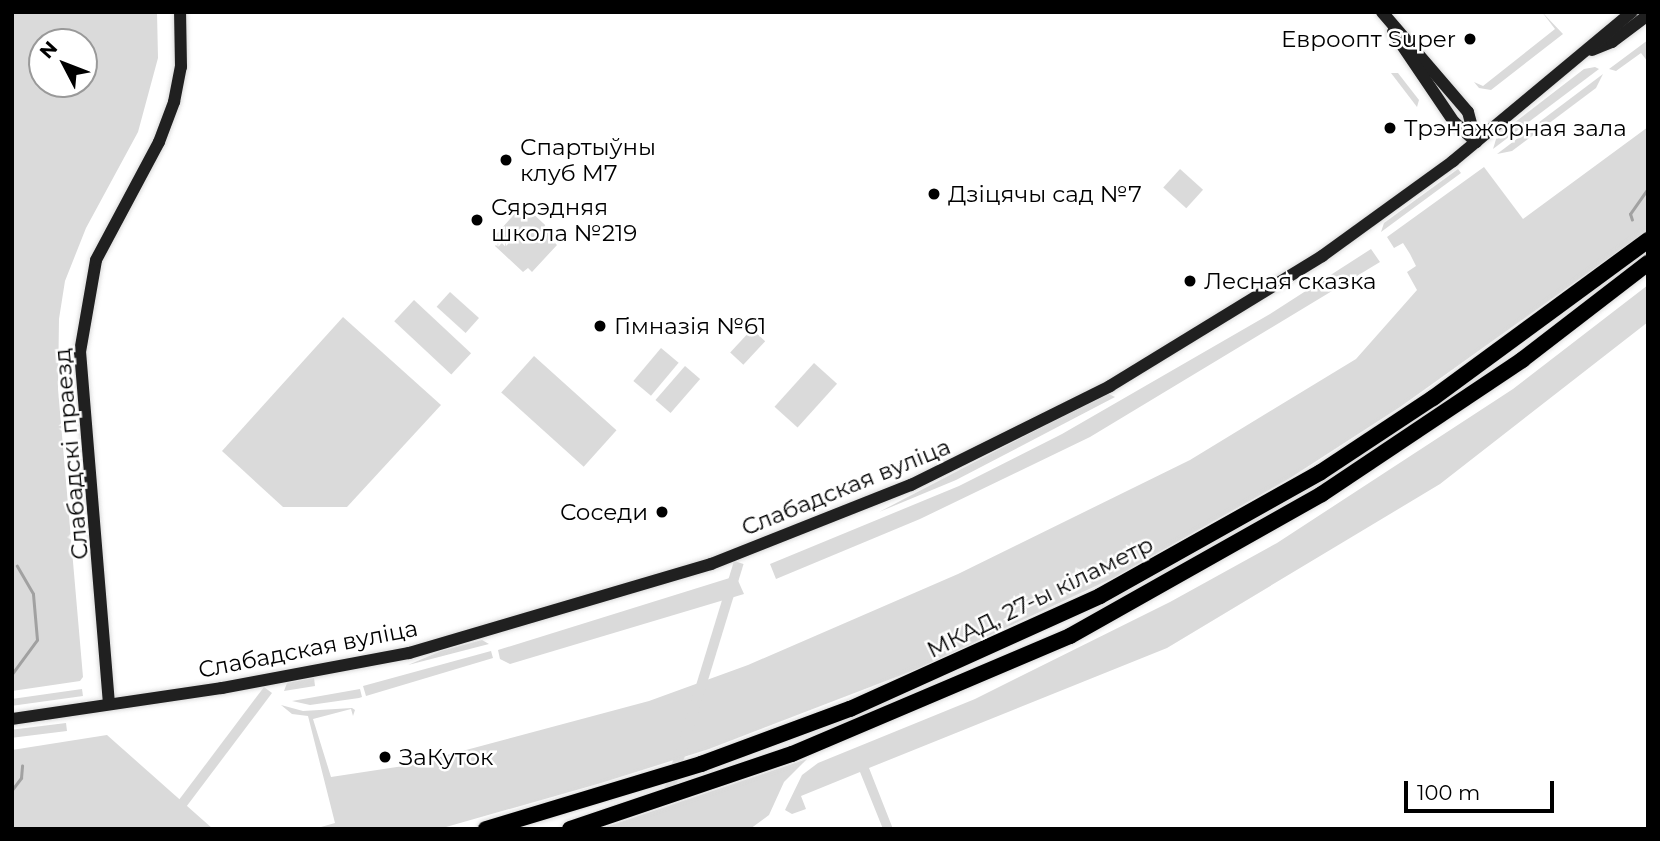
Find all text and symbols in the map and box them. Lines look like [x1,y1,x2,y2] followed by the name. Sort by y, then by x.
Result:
[1281,25,1456,53] place label: Евроопт Super
[28,28,98,98] north arrow
[1462,31,1478,47] marker: Евроопт Super
[35,37,62,63] text: N
[1404,114,1627,142] place label: Трэнажорная зала
[1382,120,1398,136] marker: Трэнажорная зала
[520,133,656,187] place label: Спартыўны клуб М7
[498,152,514,168] marker: Спартыўны клуб М7
[948,180,1142,208] place label: Дзіцячы сад №7
[926,186,942,202] marker: Дзіцячы сад №7
[491,193,637,247] place label: Сярэдняя школа №219
[469,212,485,228] marker: Сярэдняя школа №219
[1204,267,1376,295] place label: Лесная сказка
[1182,273,1198,289] marker: Лесная сказка
[614,312,766,340] place label: Гімназія №61
[592,318,608,334] marker: Гімназія №61
[48,347,94,561] street label: Слабадскі праезд
[737,432,955,542] street label: Слабадская вуліца
[560,498,648,526] place label: Соседи
[654,504,670,520] marker: Соседи
[922,530,1158,664] street label: МКАД, 27-ы кіламетр
[196,614,420,684] street label: Слабадская вуліца
[399,743,493,771] place label: ЗаКуток
[377,749,393,765] marker: ЗаКуток
[1408,768,1558,812] scale bar
[1417,780,1480,805] text: 100 m

